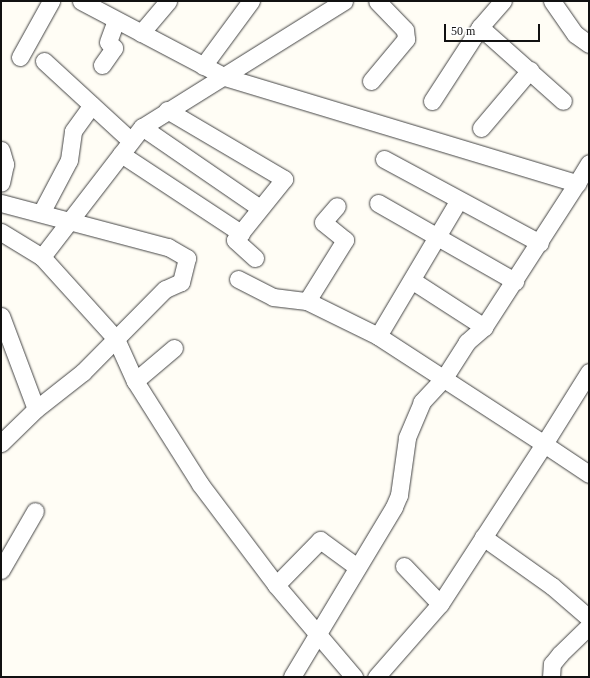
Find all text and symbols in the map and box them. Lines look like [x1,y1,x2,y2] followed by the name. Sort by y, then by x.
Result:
[446,16,542,42] scale bar
[451,24,475,38] text: 50 m

